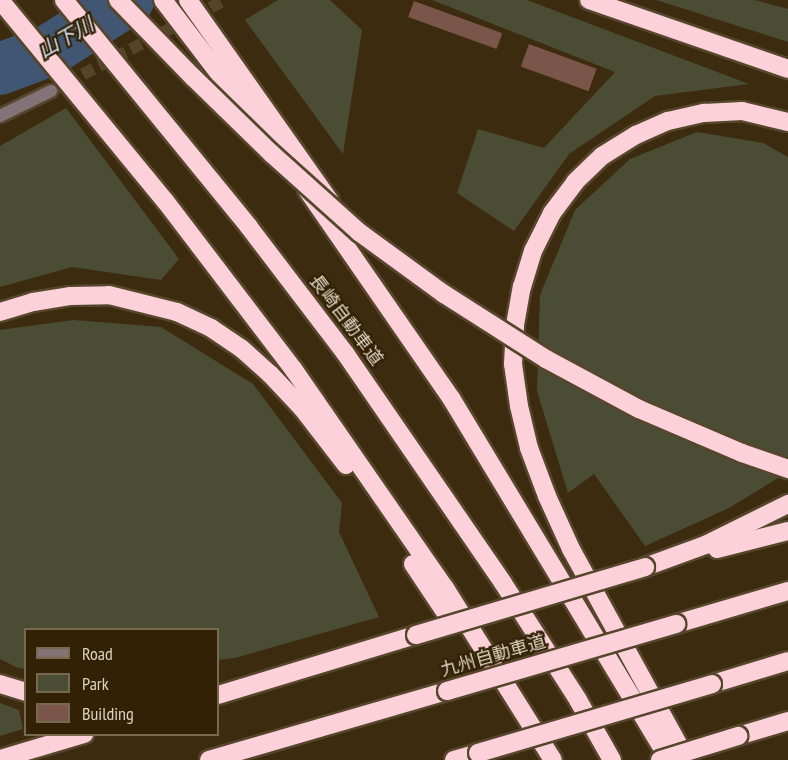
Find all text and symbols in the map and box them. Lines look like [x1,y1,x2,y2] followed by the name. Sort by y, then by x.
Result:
[34,13,98,63] water label: 山下川
[305,270,387,370] street label: 長崎自動車道
[24,628,219,736] legend
[438,631,548,681] street label: 九州自動車道
[82,642,113,665] text: Road
[82,672,109,695] text: Park
[82,702,134,725] text: Building

